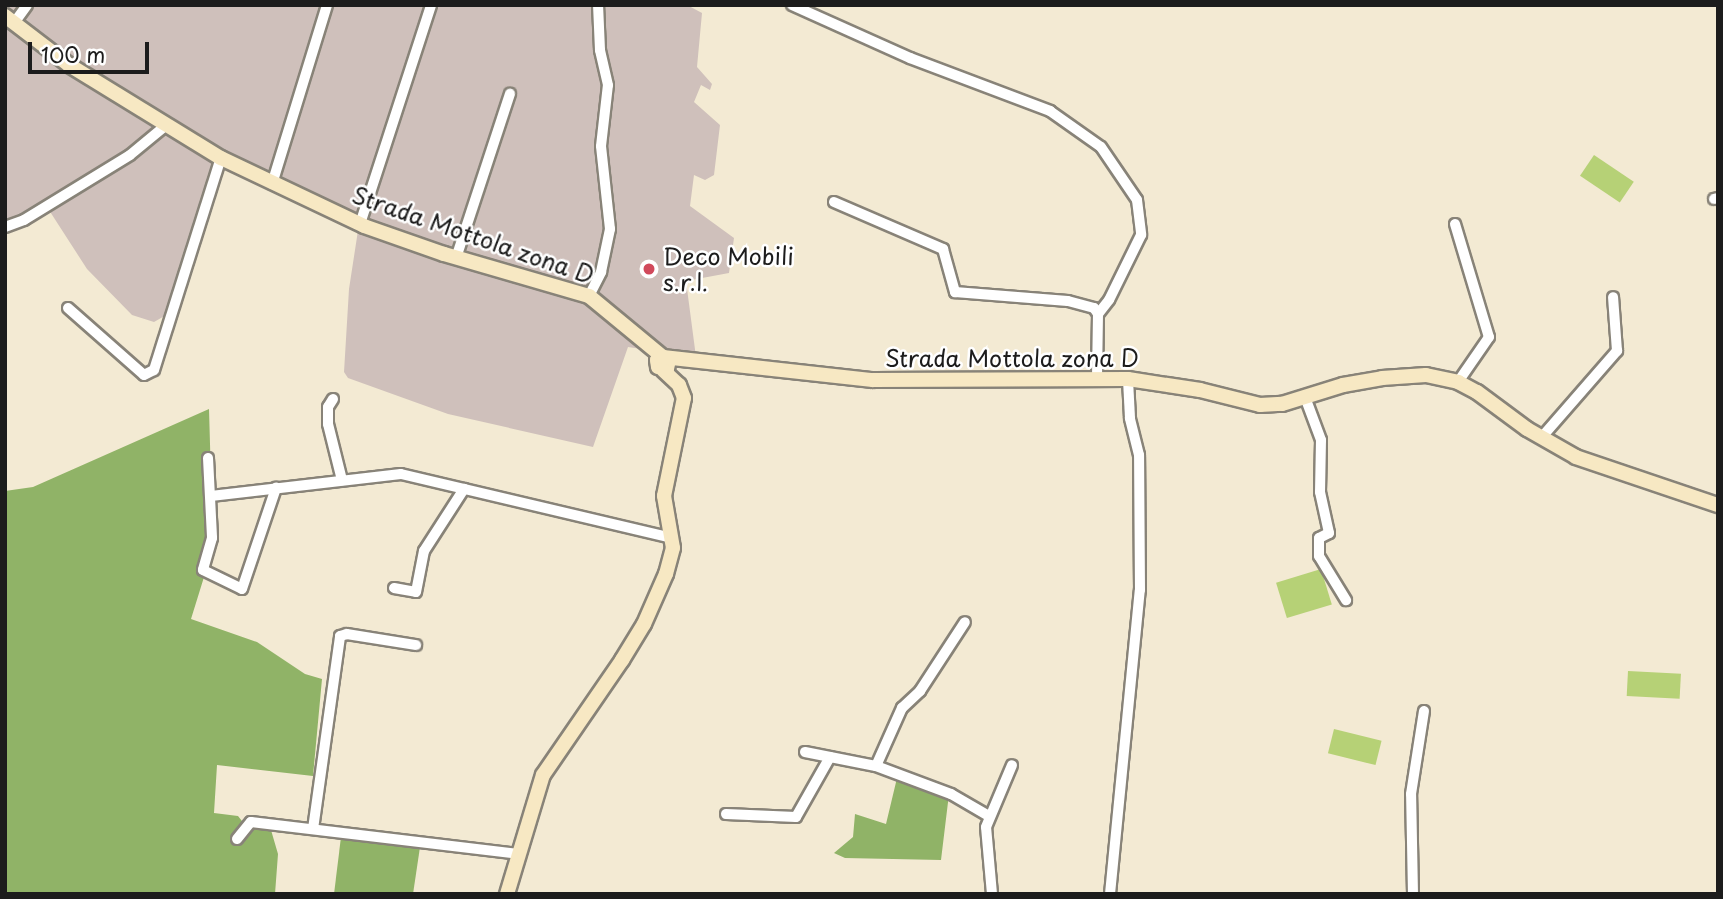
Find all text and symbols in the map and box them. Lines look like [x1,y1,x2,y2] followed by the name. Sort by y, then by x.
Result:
[32,28,152,72] scale bar
[41,38,105,70] text: 100 m
[348,180,598,290] street label: Strada Mottola zona D
[663,242,794,296] place label: Deco Mobili s.r.l.
[641,261,657,277] marker: Deco Mobili s.r.l.
[885,344,1139,372] street label: Strada Mottola zona D

